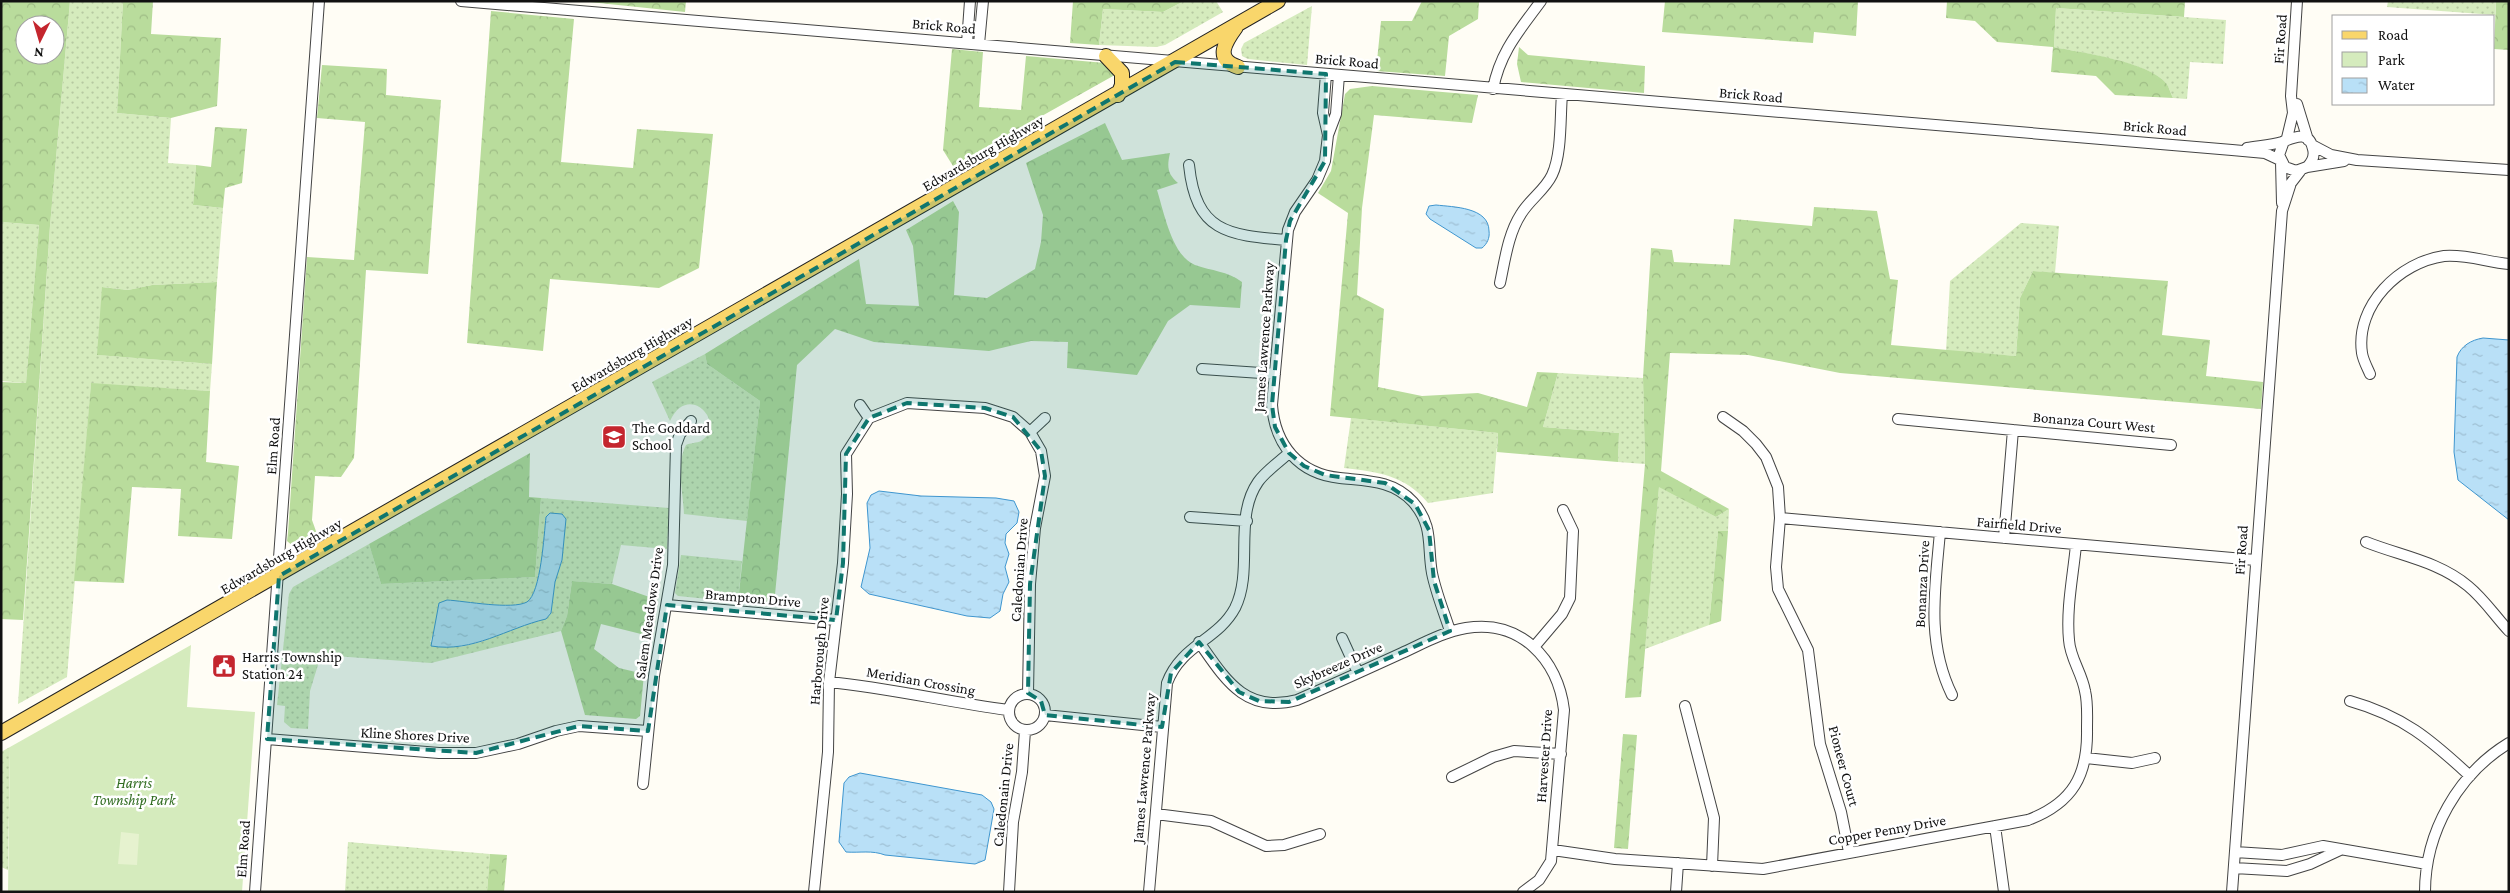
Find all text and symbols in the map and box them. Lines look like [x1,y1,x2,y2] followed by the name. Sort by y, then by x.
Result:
[2270,14,2290,64] street label: Fir Road
[15,15,65,65] north arrow
[911,15,977,37] street label: Brick Road
[2332,15,2495,105] legend
[2378,27,2409,43] text: Road
[33,45,44,61] text: N
[1314,50,1380,72] street label: Brick Road
[2378,52,2405,68] text: Park
[2378,77,2415,93] text: Water
[1718,84,1784,106] street label: Brick Road
[920,112,1047,195] street label: Edwardsburg Highway
[2122,117,2188,139] street label: Brick Road
[1251,261,1278,415] street label: James Lawrence Parkway
[569,313,696,396] street label: Edwardsburg Highway
[2032,409,2157,435] street label: Bonanza Court West
[263,417,283,475] street label: Elm Road
[632,420,710,453] place label: The Goddard School
[601,424,627,450] school or university icon: The Goddard School
[1976,513,2063,537] street label: Fairfield Drive
[218,515,345,598] street label: Edwardsburg Highway
[1007,517,1031,622] street label: Caledonian Drive
[2231,525,2251,575] street label: Fir Road
[1912,540,1932,628] street label: Bonanza Drive
[632,546,666,680] street label: Salem Meadows Drive
[704,586,802,611] street label: Brampton Drive
[806,596,833,706] street label: Harborough Drive
[1291,638,1385,693] street label: Skybreeze Drive
[242,649,342,682] place label: Harris Township Station 24
[211,653,237,679] public building icon: Harris Township Station 24
[865,664,977,699] street label: Meridian Crossing
[1129,692,1160,846] street label: James Lawrence Parkway
[1533,708,1555,803] street label: Harvester Drive
[360,724,470,746] street label: Kline Shores Drive
[1826,724,1863,809] street label: Pioneer Court
[990,742,1016,848] street label: Caledonain Drive
[93,775,177,809] park label: Harris Township Park
[1827,812,1948,849] street label: Copper Penny Drive
[233,820,253,878] street label: Elm Road

